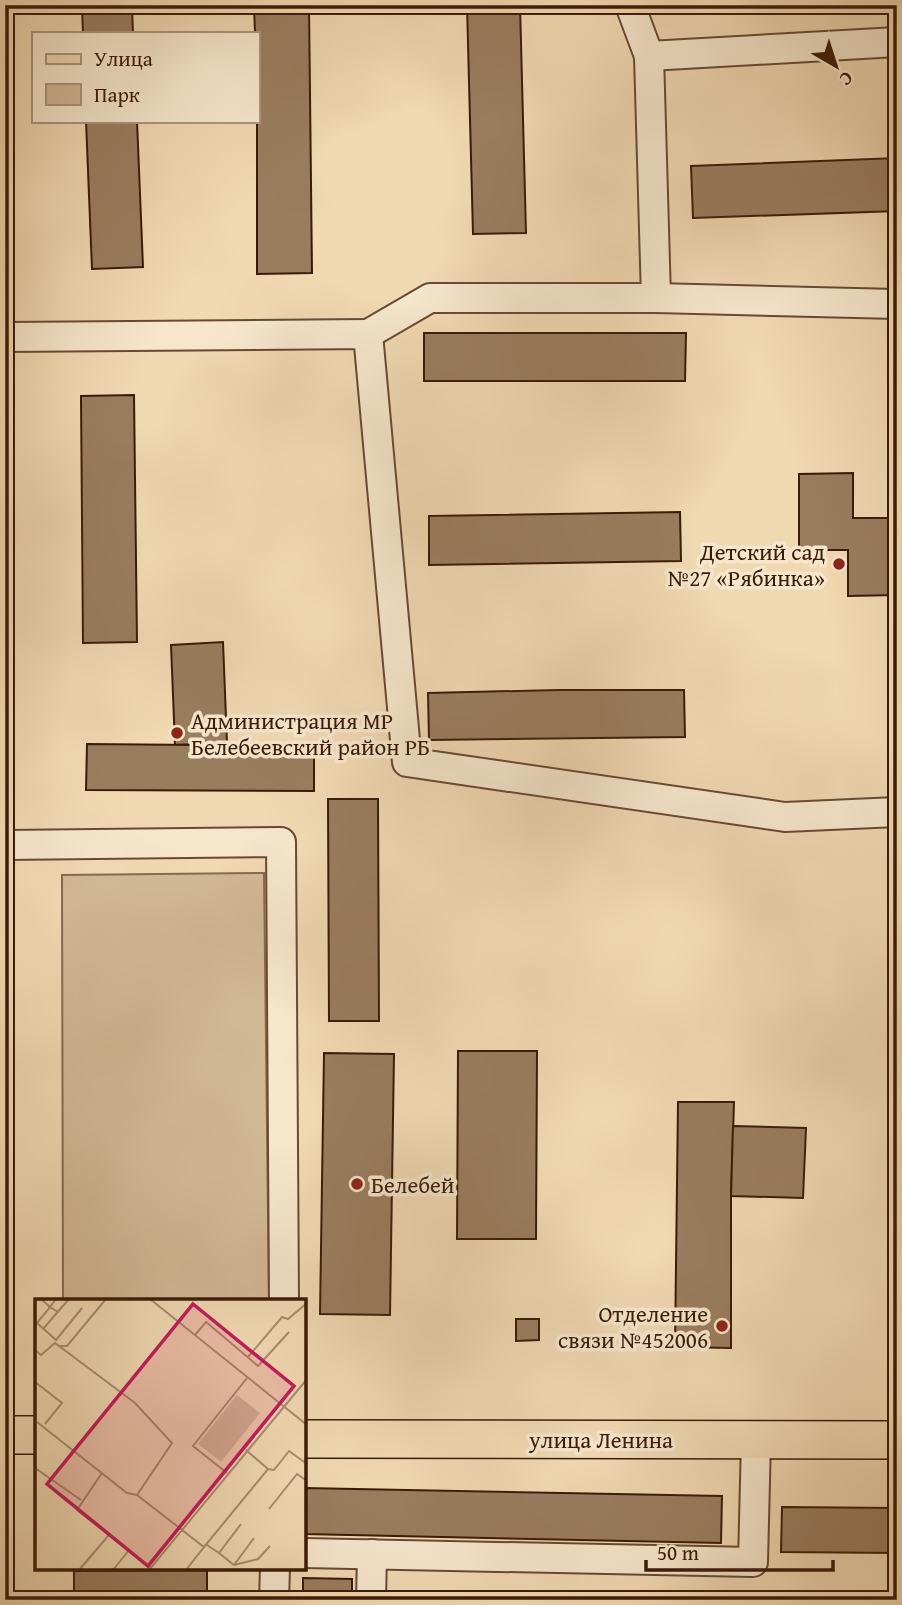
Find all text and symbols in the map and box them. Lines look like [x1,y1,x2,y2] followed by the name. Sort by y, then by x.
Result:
[32,32,259,122] legend
[800,32,870,102] north arrow
[94,43,153,74] text: Улица
[834,65,860,94] text: С
[94,79,140,110] text: Парк
[667,535,825,594] place label: Детский сад №27 «Рябинка»
[831,556,847,572] marker: Детский сад №27 «Рябинка»
[191,704,430,763] place label: Администрация МР Белебеевский район РБ
[169,725,185,741] marker: Администрация МР Белебеевский район РБ
[371,1168,455,1201] place label: Белебей
[349,1176,365,1192] marker: Белебей
[558,1297,708,1356] place label: Отделение связи №452006
[35,1299,306,1570] inset map
[714,1318,730,1334] marker: Отделение связи №452006
[528,1423,673,1456] street label: улица Ленина
[646,1528,834,1572] scale bar
[657,1537,699,1568] text: 50 m

